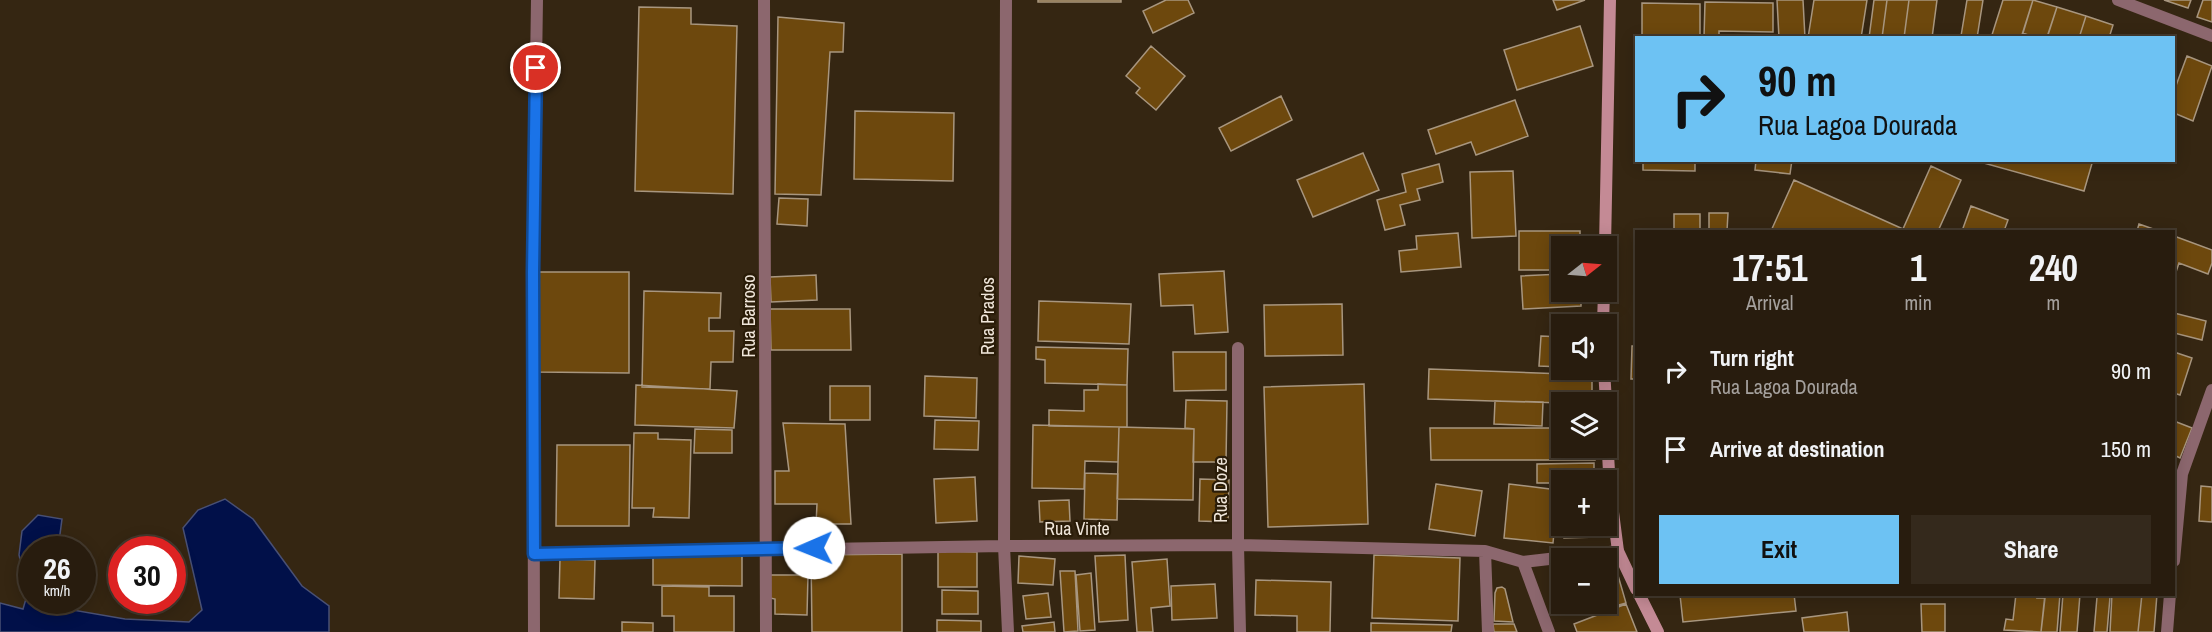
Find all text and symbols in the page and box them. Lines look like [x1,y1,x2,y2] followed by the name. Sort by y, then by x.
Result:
[510,42,561,93] pin
[519,51,552,84] icon: arrive
[1758,53,1837,109] text: 90 m
[1659,60,1737,138] icon: right
[1758,107,1957,143] text: Rua Lagoa Dourada
[1551,236,1617,302] north arrow
[1551,236,1617,614] map controls
[1732,244,1807,292] text: 17:51
[1910,244,1926,292] text: 1
[2029,244,2078,292] text: 240
[736,275,761,357] street label: Rua Barroso
[975,277,1000,355] street label: Rua Prados
[1746,289,1793,316] text: Arrival
[1904,289,1932,316] text: min
[2047,289,2060,316] text: m
[1551,314,1617,380] button: sound
[1710,343,1794,373] text: Turn right
[1659,355,1692,388] icon: right
[2111,356,2151,386] text: 90 m
[1710,373,1858,400] text: Rua Lagoa Dourada
[1551,392,1617,458] button: layers
[1659,433,1692,466] icon: arrive
[1710,434,1884,464] text: Arrive at destination
[2101,434,2151,464] text: 150 m
[1208,457,1233,523] street label: Rua Doze
[1551,470,1617,536] button: +
[1659,515,1899,584] button: Exit
[1911,515,2151,584] button: Share
[782,516,846,580] position arrow
[1044,516,1110,541] street label: Rua Vinte
[108,536,186,614] speed limit sign: 30
[43,548,71,588] text: 26
[1551,548,1617,614] button: −
[44,580,70,601] text: km/h

